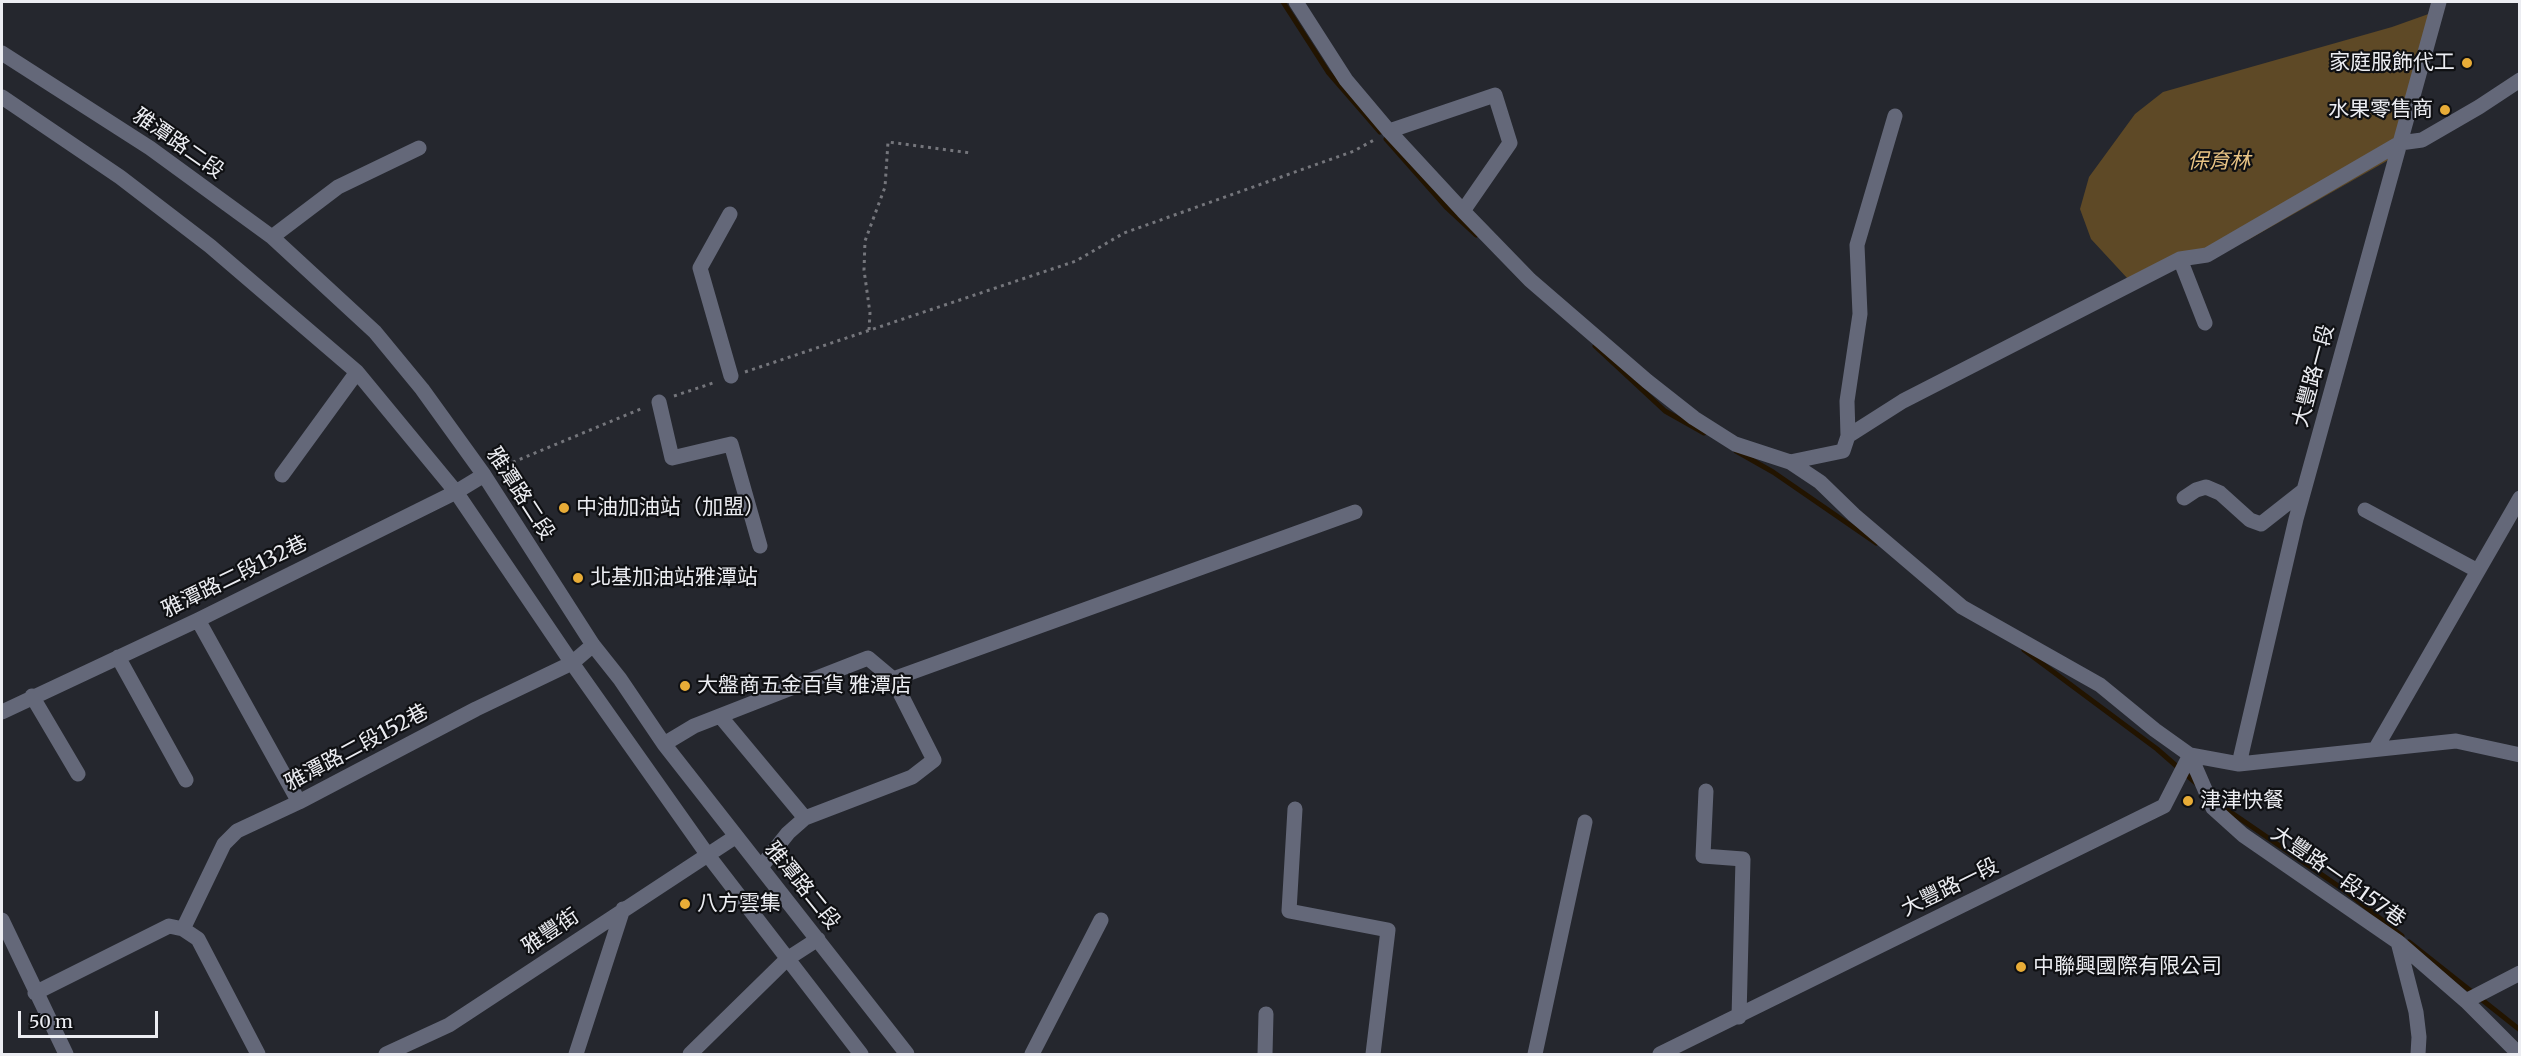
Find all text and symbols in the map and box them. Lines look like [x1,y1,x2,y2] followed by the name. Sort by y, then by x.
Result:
[2329,50,2455,76] place label: 家庭服飾代工
[2460,56,2474,70] marker: 家庭服飾代工
[2328,97,2433,123] place label: 水果零售商
[2438,103,2452,117] marker: 水果零售商
[128,104,228,184] street label: 雅潭路二段
[2188,149,2250,175] park label: 保育林
[2288,322,2340,430] street label: 大豐路一段
[481,443,559,545] street label: 雅潭路二段
[576,495,765,521] place label: 中油加油站（加盟）
[557,501,571,515] marker: 中油加油站（加盟）
[158,531,312,623] street label: 雅潭路二段132巷
[590,565,758,591] place label: 北基加油站雅潭站
[571,571,585,585] marker: 北基加油站雅潭站
[697,673,912,699] place label: 大盤商五金百貨 雅潭店
[678,679,692,693] marker: 大盤商五金百貨 雅潭店
[281,700,433,796] street label: 雅潭路二段152巷
[2200,788,2284,814] place label: 津津快餐
[2181,794,2195,808] marker: 津津快餐
[2266,821,2410,933] street label: 大豐路一段157巷
[759,837,845,935] street label: 雅潭路二段
[1897,854,2003,922] street label: 大豐路一段
[697,891,781,917] place label: 八方雲集
[678,897,692,911] marker: 八方雲集
[518,904,584,960] street label: 雅豐街
[2033,954,2222,980] place label: 中聯興國際有限公司
[2014,960,2028,974] marker: 中聯興國際有限公司
[21,999,160,1037] scale bar
[29,1010,73,1033] text: 50 m

